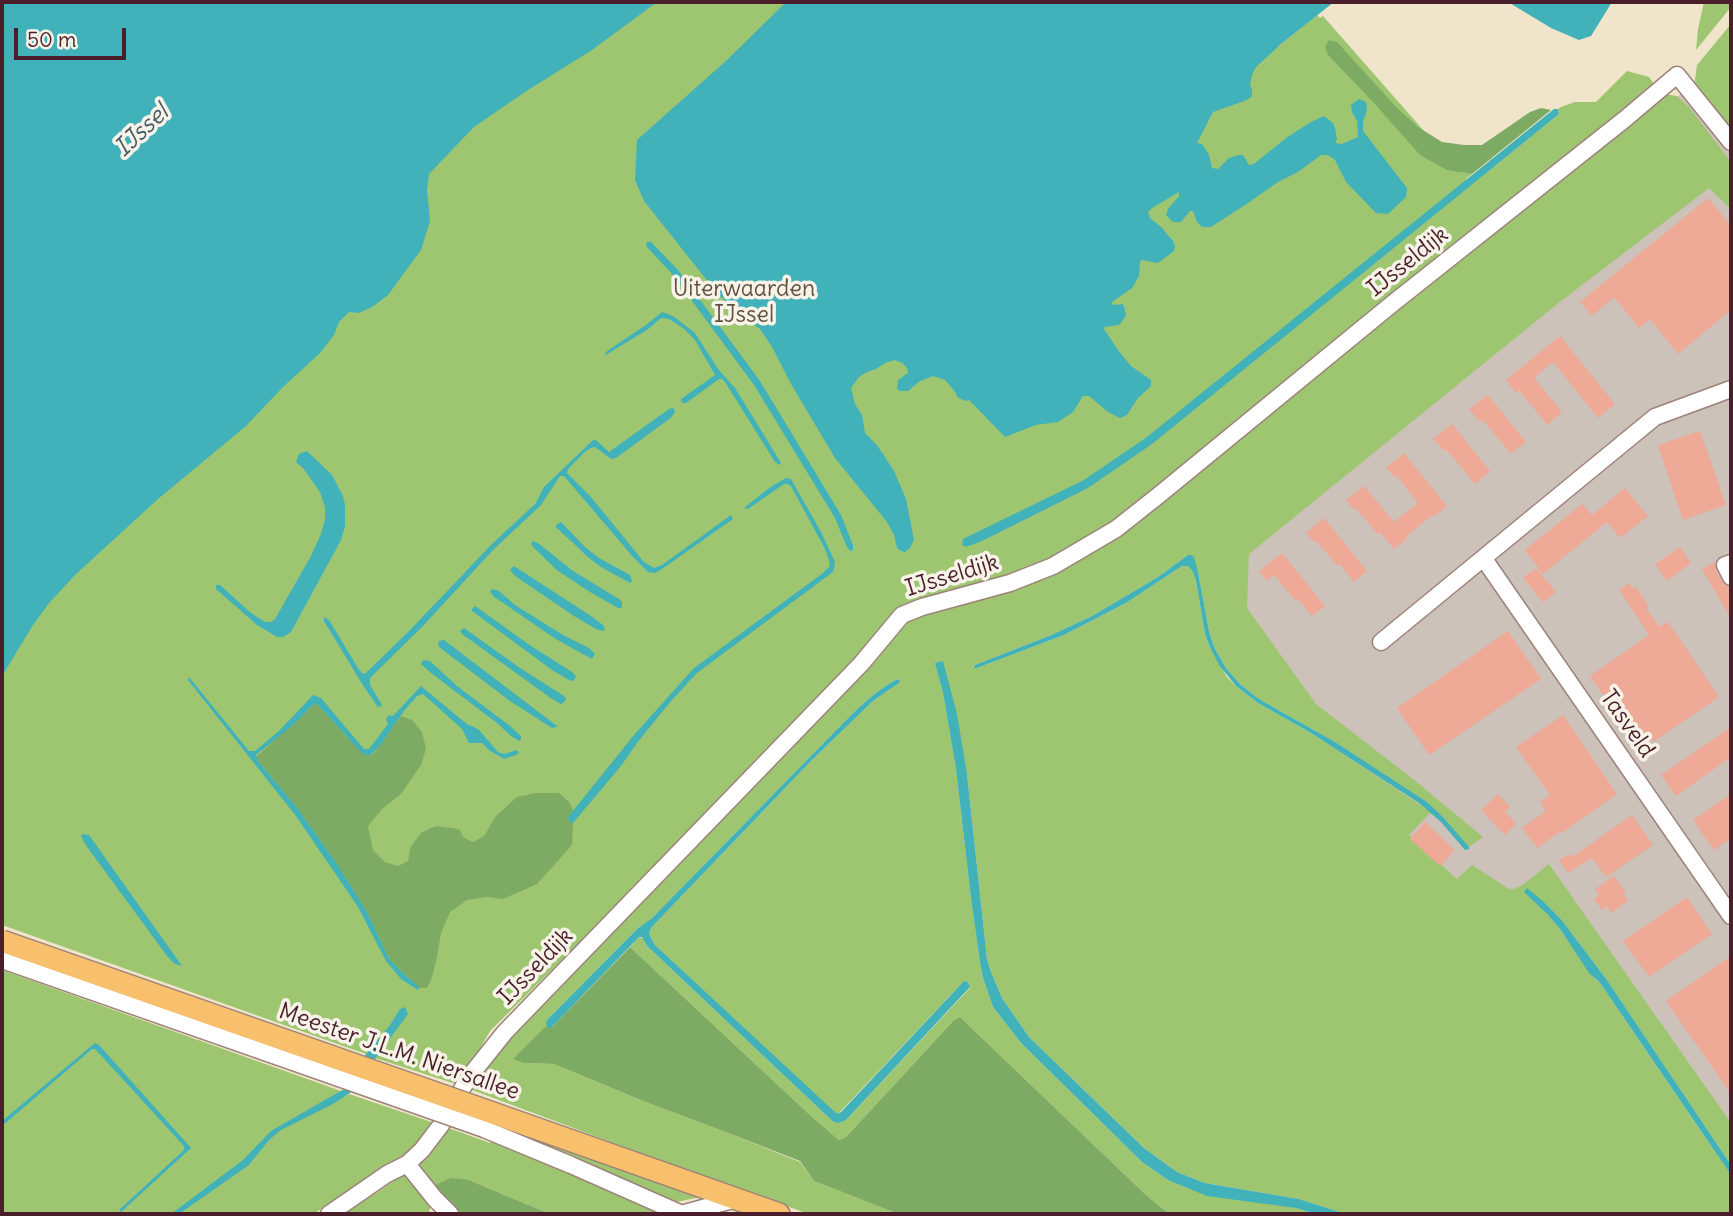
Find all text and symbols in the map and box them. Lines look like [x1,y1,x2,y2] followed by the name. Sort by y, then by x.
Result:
[18,14,130,58] scale bar
[27,26,76,53] text: 50 m
[109,99,175,163] water label: IJssel
[1362,221,1454,303] street label: IJsseldijk
[673,275,815,329] park label: Uiterwaarden IJssel
[902,549,1002,603] street label: IJsseldijk
[1594,685,1660,763] street label: Tasveld
[493,923,579,1011] street label: IJsseldijk
[275,998,523,1106] street label: Meester J.L.M. Niersallee

